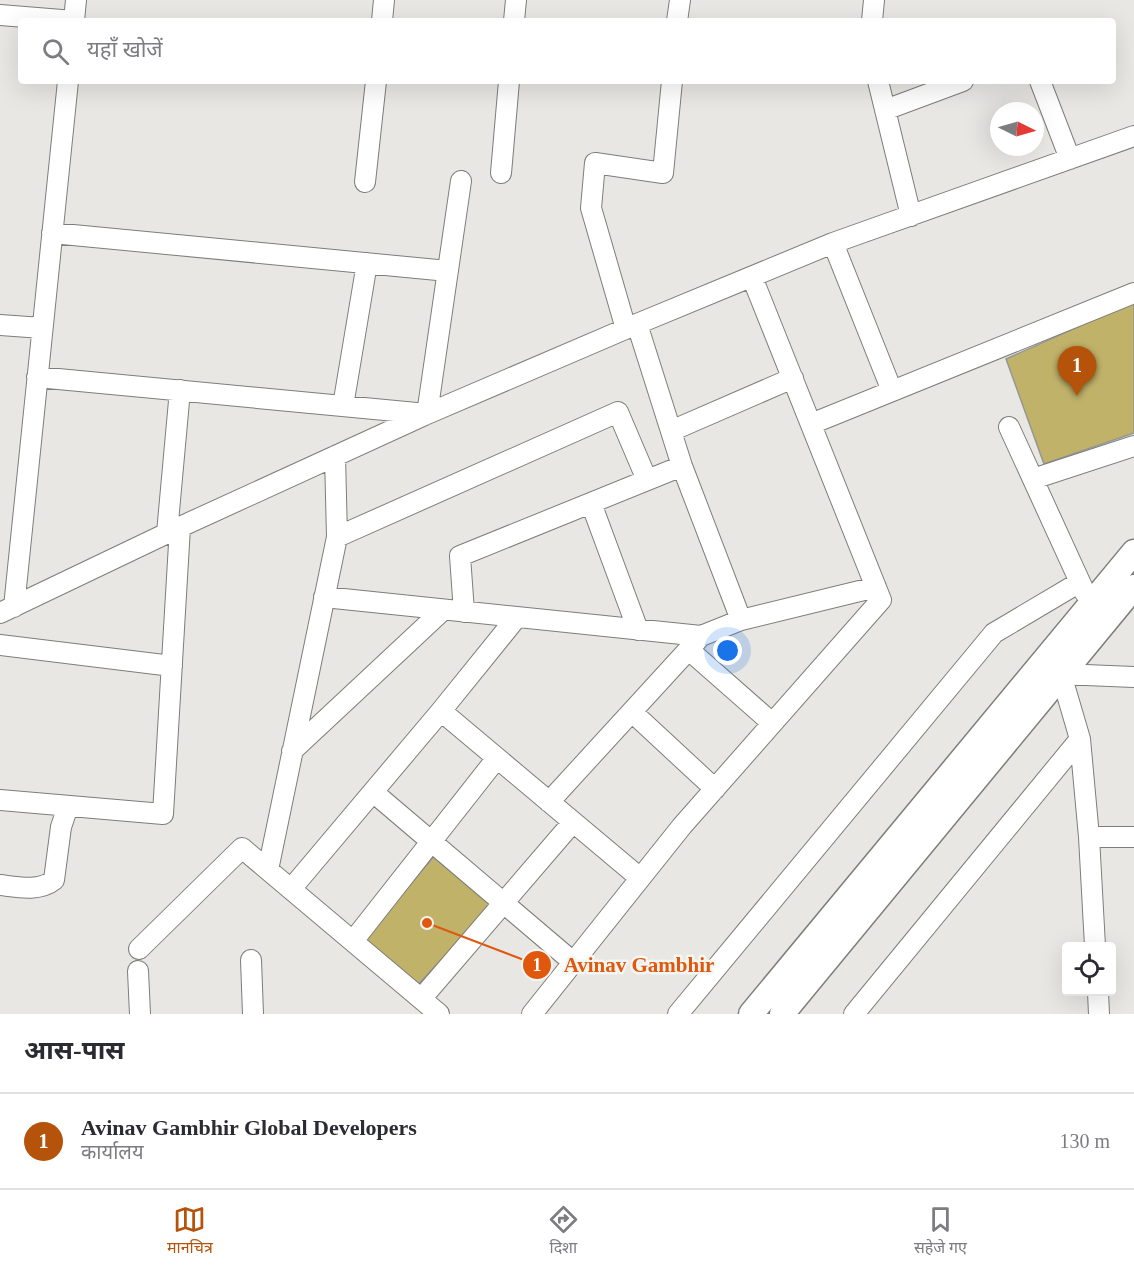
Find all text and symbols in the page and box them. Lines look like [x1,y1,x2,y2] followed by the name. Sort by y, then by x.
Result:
[18,18,1116,84] search box
[39,35,72,68] icon: search
[87,37,163,62] text: यहाँ खोजें
[990,102,1044,156] north arrow
[1058,346,1096,396] pin: 1
[713,636,742,665] your location
[1062,942,1116,996] map controls
[1062,942,1116,996] button: locate
[522,945,727,984] callout: Avinav Gambhir
[564,953,714,977] text: Avinav Gambhir
[533,955,542,975] text: 1
[24,1036,124,1065] text: आस-पास
[81,1115,417,1140] text: Avinav Gambhir Global Developers
[39,1130,49,1152] text: 1
[1059,1130,1110,1152] text: 130 m
[81,1141,143,1163] text: कार्यालय
[167,1203,213,1260] tab: मानचित्र
[547,1203,580,1260] tab: दिशा
[914,1203,967,1260] tab: सहेजे गए

